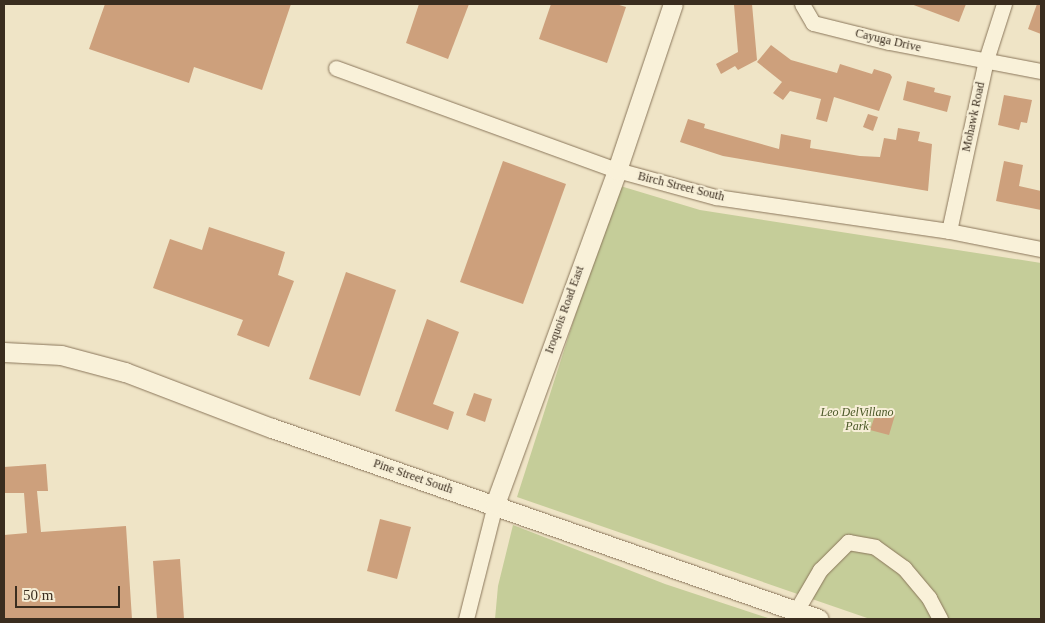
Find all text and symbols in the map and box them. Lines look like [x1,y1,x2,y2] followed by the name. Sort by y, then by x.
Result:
[854,26,922,56] street label: Cayuga Drive
[960,81,988,153] street label: Mohawk Road
[636,169,726,205] street label: Birch Street South
[543,264,587,356] street label: Iroquois Road East
[821,406,893,434] park label: Leo DelVillano Park
[371,457,455,497] street label: Pine Street South
[18,576,122,608] scale bar
[23,587,53,603] text: 50 m

